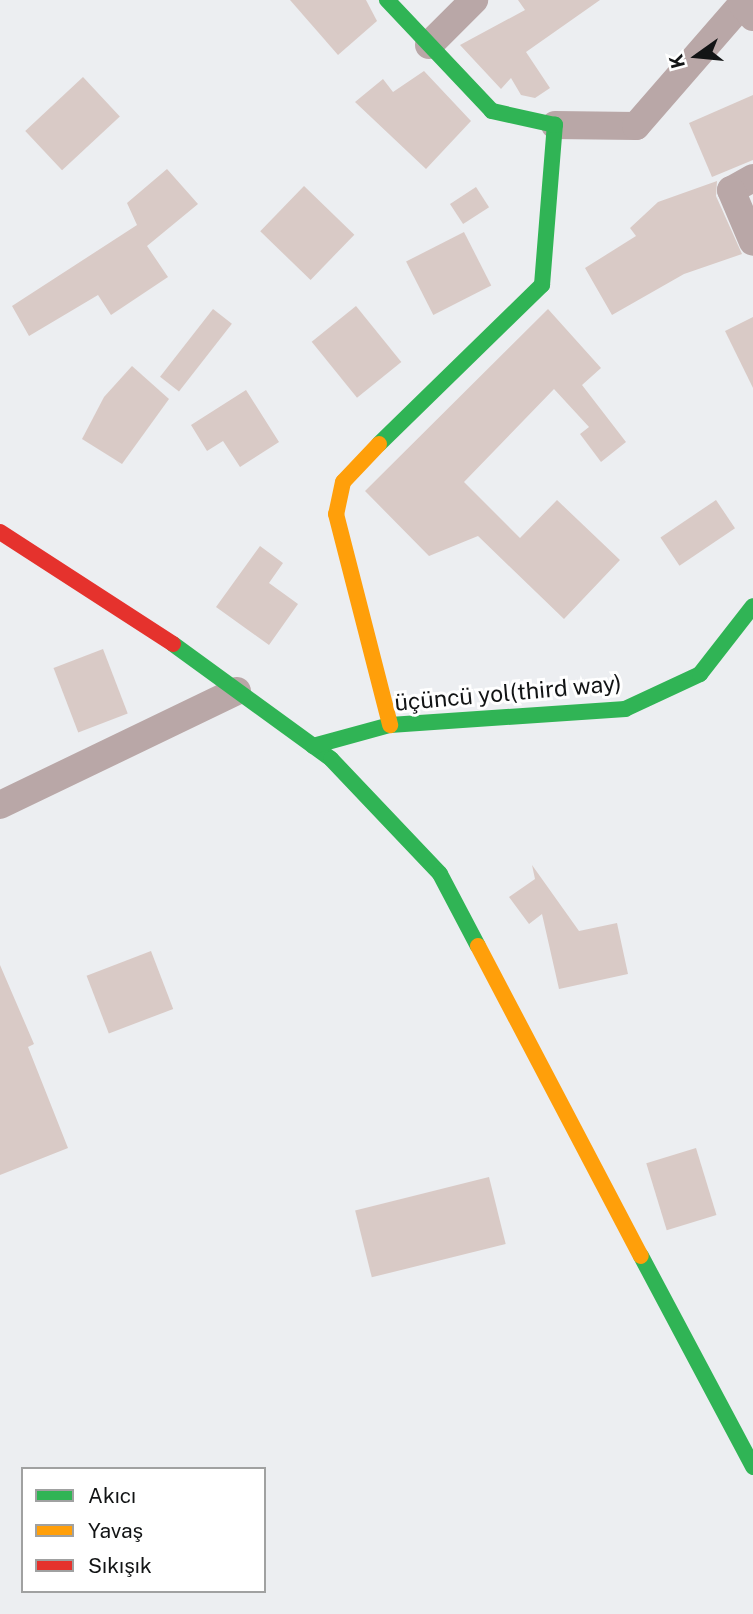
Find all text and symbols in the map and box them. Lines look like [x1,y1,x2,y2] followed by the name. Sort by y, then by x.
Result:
[662,21,732,91] north arrow
[664,52,689,71] text: K
[393,669,623,717] street label: üçüncü yol(third way)
[21,1467,266,1593] legend
[88,1483,136,1508] text: Akıcı
[88,1518,143,1543] text: Yavaş
[88,1553,152,1578] text: Sıkışık

